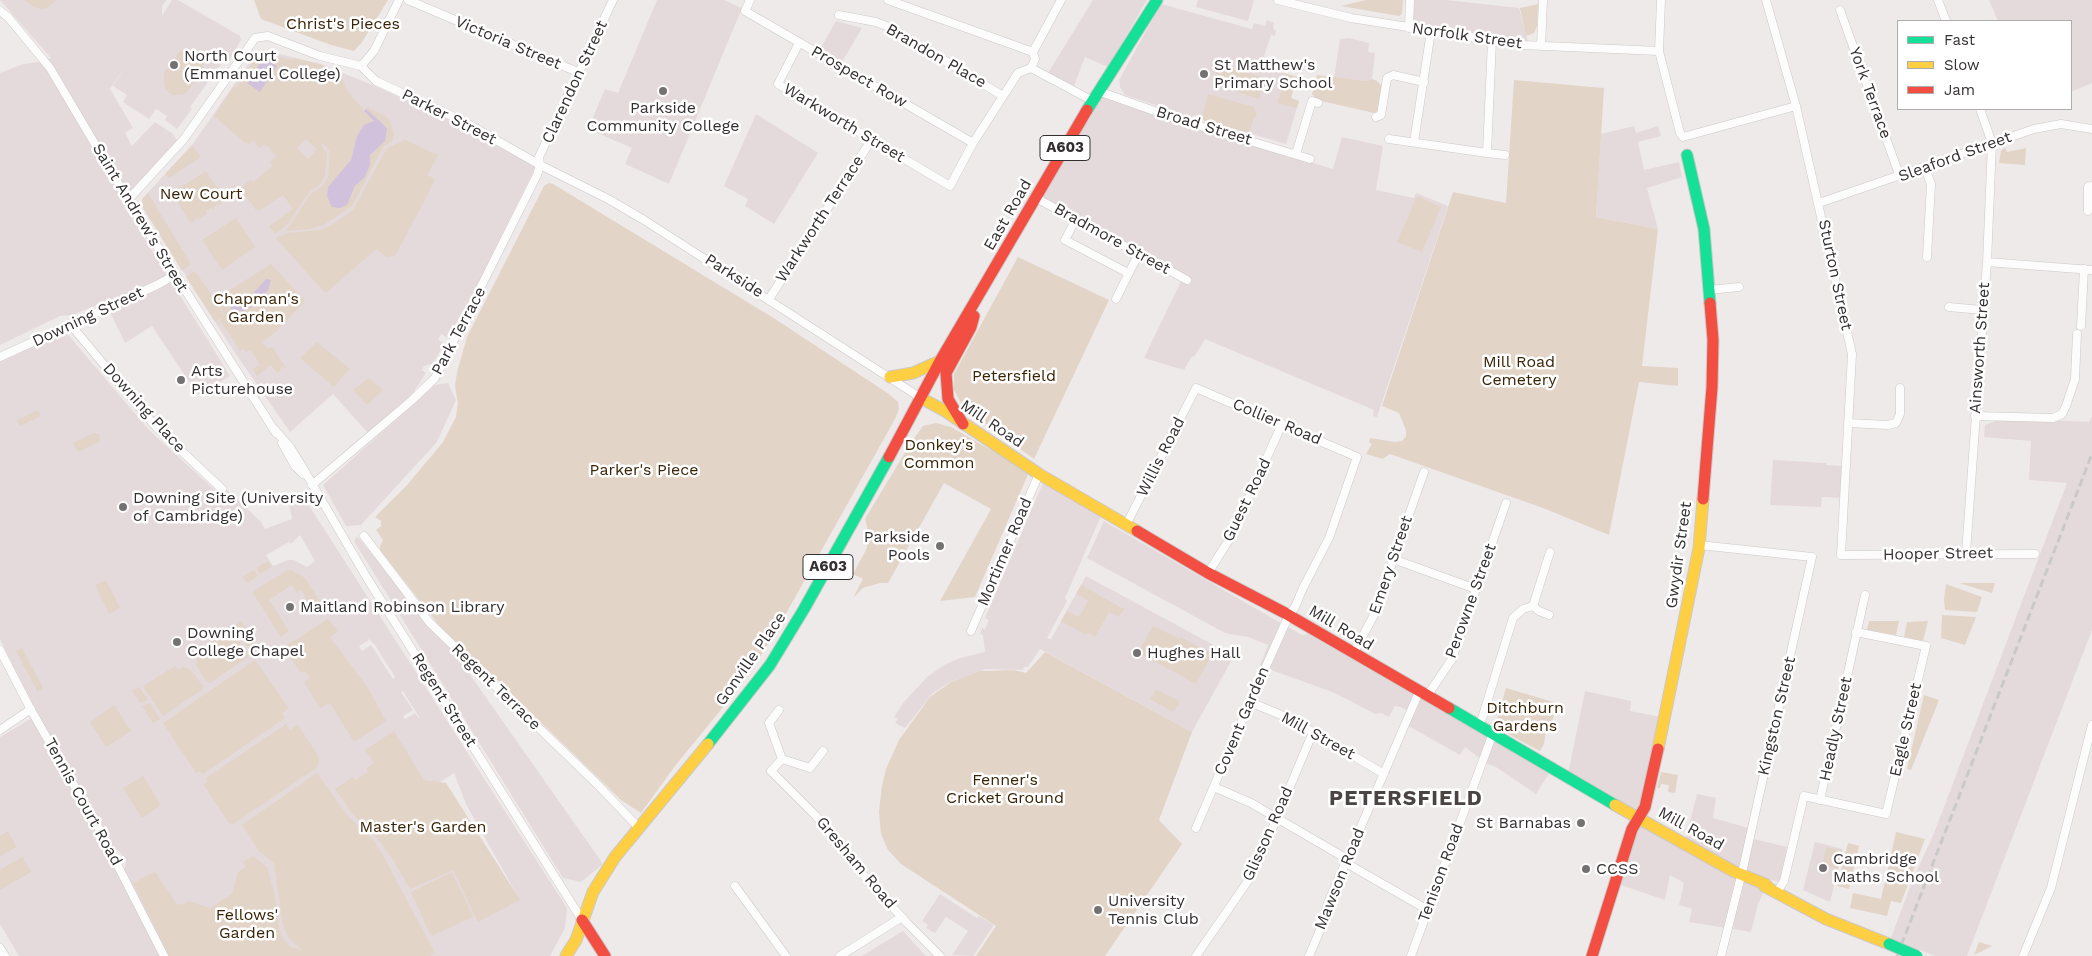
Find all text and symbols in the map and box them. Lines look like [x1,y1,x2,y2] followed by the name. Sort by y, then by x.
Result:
[452,12,564,74] street label: Victoria Street
[286,14,400,34] park label: Christ's Pieces
[538,17,612,147] street label: Clarendon Street
[1411,19,1523,53] street label: Norfolk Street
[882,20,990,92] street label: Brandon Place
[1897,20,2072,110] legend
[1944,31,1975,49] text: Fast
[808,42,910,112] street label: Prospect Row
[1845,45,1895,141] street label: York Terrace
[184,46,341,84] place label: North Court (Emmanuel College)
[1214,55,1332,93] place label: St Matthew's Primary School
[1944,56,1980,74] text: Slow
[168,59,180,71] marker: North Court (Emmanuel College)
[1198,68,1210,80] marker: St Matthew's Primary School
[780,79,908,167] street label: Warkworth Street
[1944,81,1975,99] text: Jam
[399,85,499,149] street label: Parker Street
[657,85,669,97] marker: Parkside Community College
[587,98,739,136] place label: Parkside Community College
[1154,102,1254,150] street label: Broad Street
[1896,128,2014,186] street label: Sleaford Street
[1040,136,1090,160] road number: A603
[88,140,192,296] street label: Saint Andrew's Street
[772,152,868,286] street label: Warkworth Terrace
[980,176,1036,254] street label: East Road
[160,184,242,204] park label: New Court
[1051,199,1173,279] street label: Bradmore Street
[1814,218,1856,332] street label: Sturton Street
[701,250,767,302] street label: Parkside
[1966,282,1994,414] street label: Ainsworth Street
[29,283,147,351] street label: Downing Street
[428,284,490,378] street label: Park Terrace
[213,289,299,327] park label: Chapman's Garden
[1481,352,1557,390] park label: Mill Road Cemetery
[99,359,189,457] street label: Downing Place
[191,361,293,399] place label: Arts Picturehouse
[972,366,1056,386] park label: Petersfield
[175,374,187,386] marker: Arts Picturehouse
[1230,395,1324,449] street label: Collier Road
[957,396,1027,452] street label: Mill Road
[1133,414,1189,500] street label: Willis Road
[904,435,974,473] park label: Donkey's Common
[1219,455,1275,545] street label: Guest Road
[590,460,698,480] park label: Parker's Piece
[133,488,323,526] place label: Downing Site (University of Cambridge)
[974,495,1036,609] street label: Mortimer Road
[1662,500,1696,610] street label: Gwydir Street
[117,501,129,513] marker: Downing Site (University of Cambridge)
[1365,513,1417,617] street label: Emery Street
[864,527,930,565] place label: Parkside Pools
[934,540,946,552] marker: Parkside Pools
[1441,541,1501,661] street label: Perowne Street
[1883,543,1993,565] street label: Hooper Street
[803,554,853,580] road number: A603
[300,597,504,617] place label: Maitland Robinson Library
[284,601,296,613] marker: Maitland Robinson Library
[1305,601,1377,655] street label: Mill Road
[712,609,790,709] street label: Gonville Place
[187,623,304,661] place label: Downing College Chapel
[171,636,183,648] marker: Downing College Chapel
[447,640,545,734] street label: Regent Terrace
[1147,643,1241,663] place label: Hughes Hall
[1131,647,1143,659] marker: Hughes Hall
[407,649,481,751] street label: Regent Street
[1754,655,1800,777] street label: Kingston Street
[1210,664,1274,778] street label: Covent Garden
[1816,675,1856,783] street label: Headly Street
[1886,681,1926,779] street label: Eagle Street
[1486,698,1564,736] park label: Ditchburn Gardens
[1278,708,1358,764] street label: Mill Street
[40,735,126,869] street label: Tennis Court Road
[946,770,1064,808] park label: Fenner's Cricket Ground
[1239,784,1297,884] street label: Glisson Road
[1328,786,1484,812] district label: PETERSFIELD
[1655,803,1727,855] street label: Mill Road
[812,813,900,913] street label: Gresham Road
[1476,813,1571,833] place label: St Barnabas
[359,817,487,837] park label: Master's Garden
[1575,817,1587,829] marker: St Barnabas
[1414,821,1468,925] street label: Tenison Road
[1311,825,1369,933] street label: Mawson Road
[1833,849,1939,887] place label: Cambridge Maths School
[1596,859,1638,879] place label: CCSS
[1817,862,1829,874] marker: Cambridge Maths School
[1580,863,1592,875] marker: CCSS
[1108,891,1199,929] place label: University Tennis Club
[1092,904,1104,916] marker: University Tennis Club
[216,905,278,943] park label: Fellows' Garden

